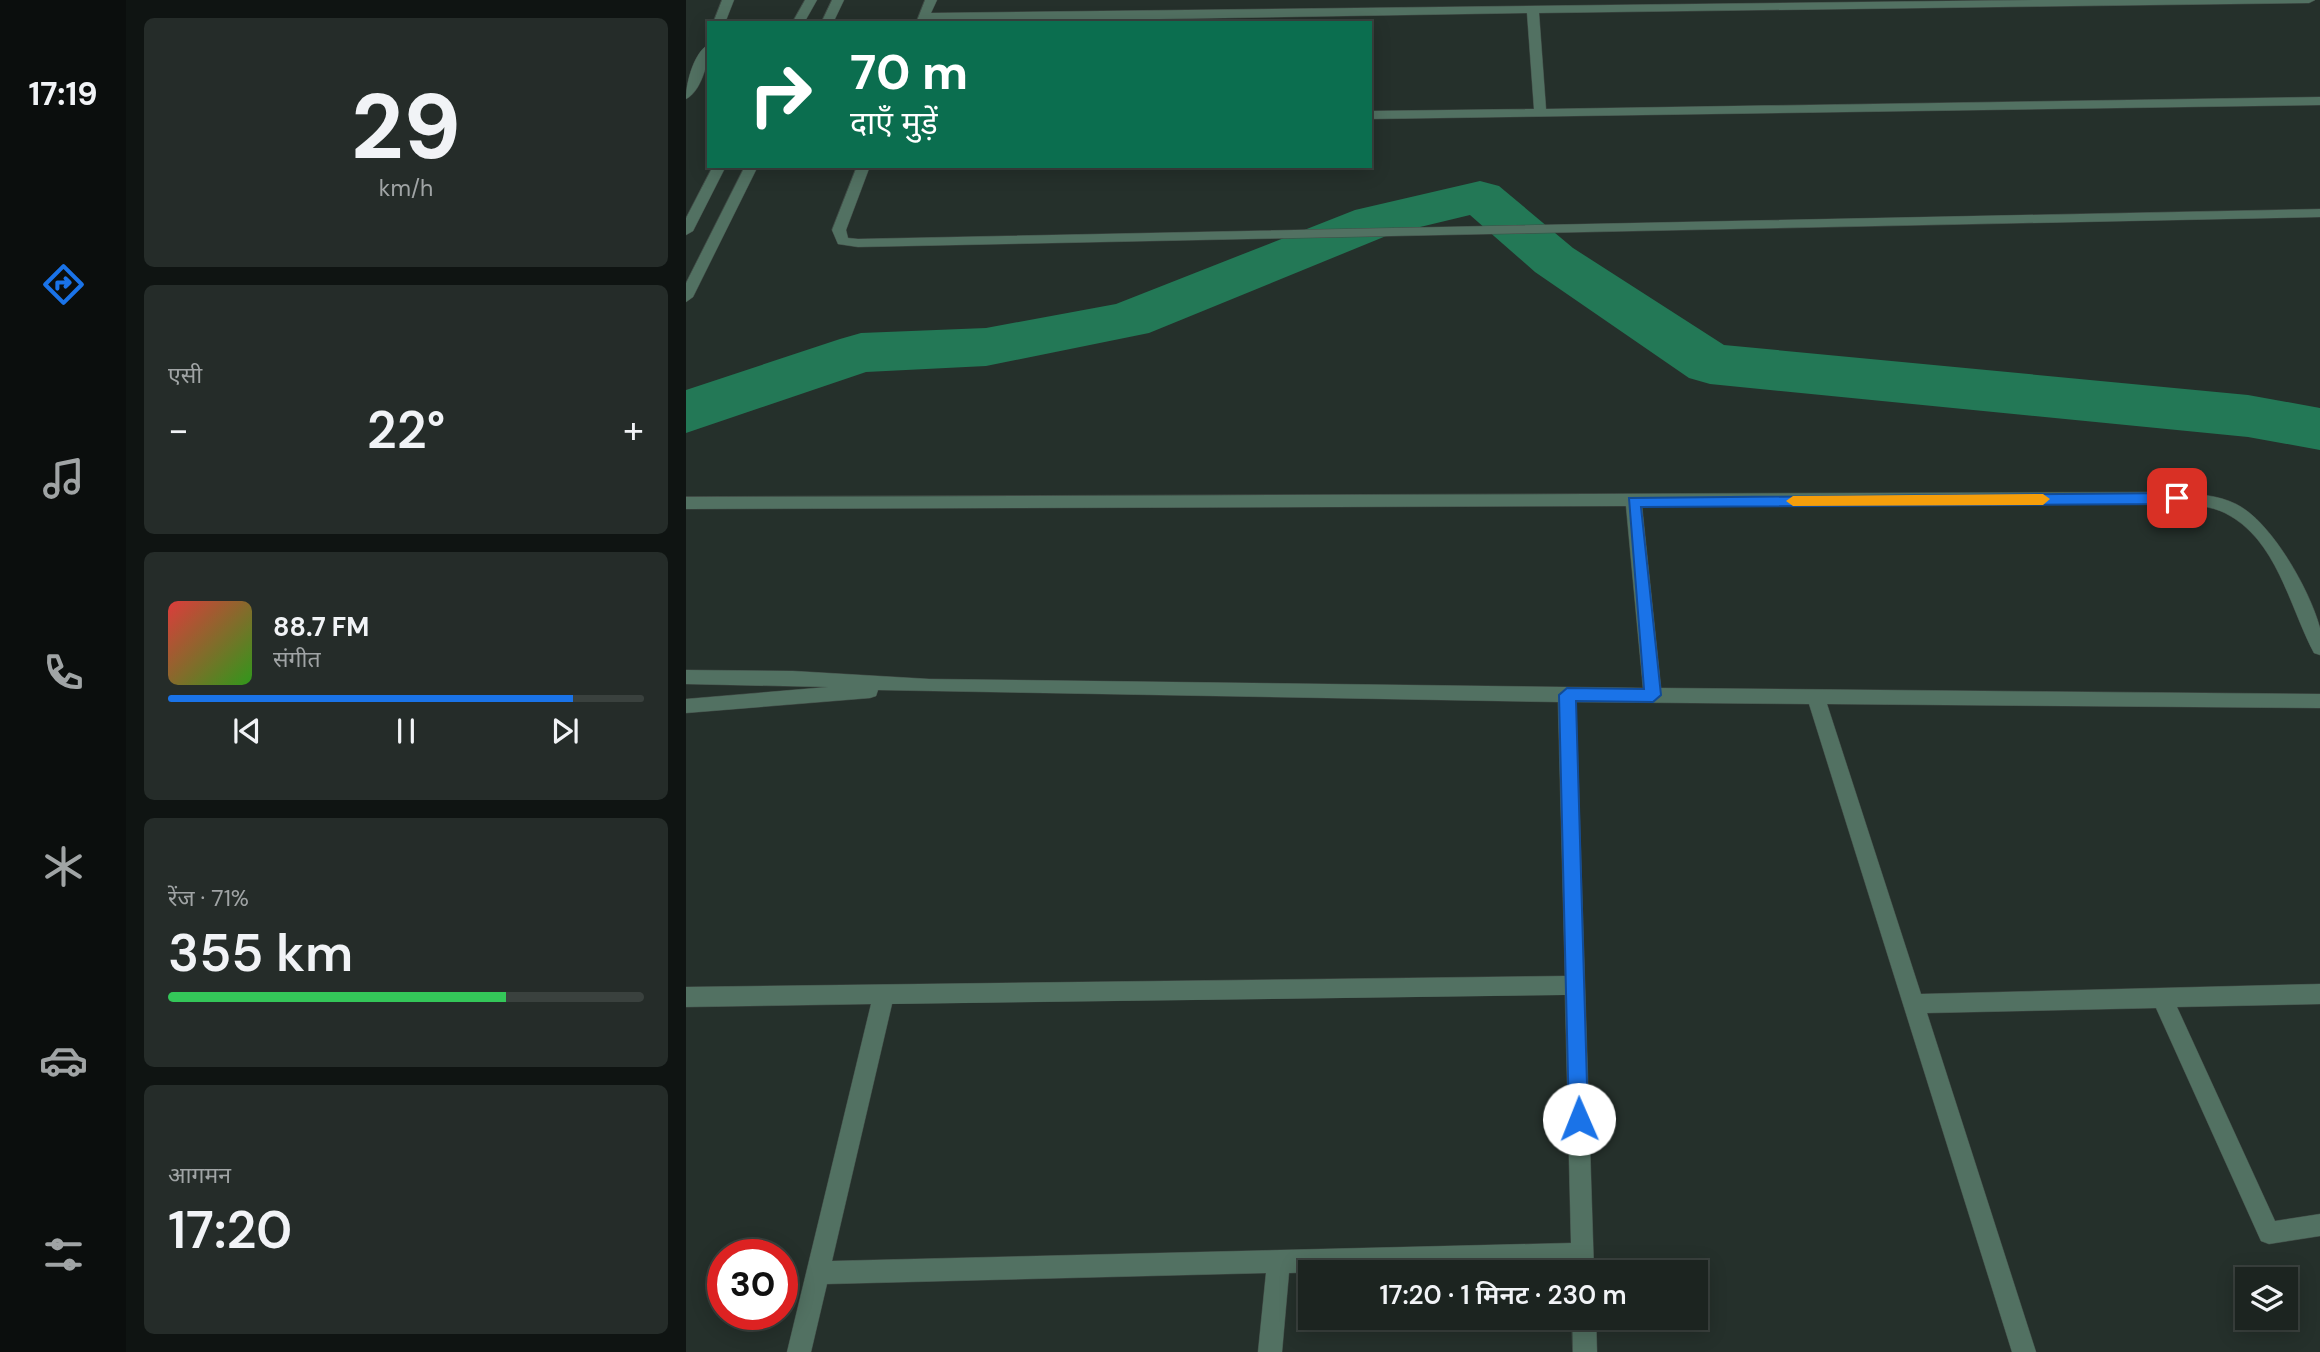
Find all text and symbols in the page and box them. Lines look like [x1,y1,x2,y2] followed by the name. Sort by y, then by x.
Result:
[850,40,968,104] text: 70 m
[735,49,826,140] icon: right
[351,68,461,186] text: 29
[29,73,97,115] text: 17:19
[850,102,938,144] text: दाएँ मुड़ें
[379,173,433,203] text: km/h
[39,260,88,309] icon: directions
[168,360,202,390] text: एसी
[367,396,445,464] text: 22°
[168,405,189,455] text: −
[623,405,644,455] text: +
[39,454,88,503] icon: music
[2147,468,2207,528] pin
[2158,479,2196,517] icon: arrive
[273,610,369,644] text: 88.7 FM
[273,644,321,674] text: संगीत
[39,648,88,697] icon: phone
[228,712,266,750] icon: previous
[387,712,425,750] icon: pause
[546,712,584,750] icon: next
[39,842,88,891] icon: climate
[168,883,249,913] text: रेंज · 71%
[168,919,353,987] text: 355 km
[39,1036,88,1085] icon: car
[1542,1082,1616,1156] position arrow
[168,1160,231,1190] text: आगमन
[168,1196,292,1264] text: 17:20
[39,1230,88,1279] icon: filters
[707,1239,798,1330] speed limit sign: 30
[2235,1267,2298,1330] map controls
[2235,1267,2298,1330] button: layers
[1379,1278,1627,1312] text: 17:20 · 1 मिनट · 230 m

